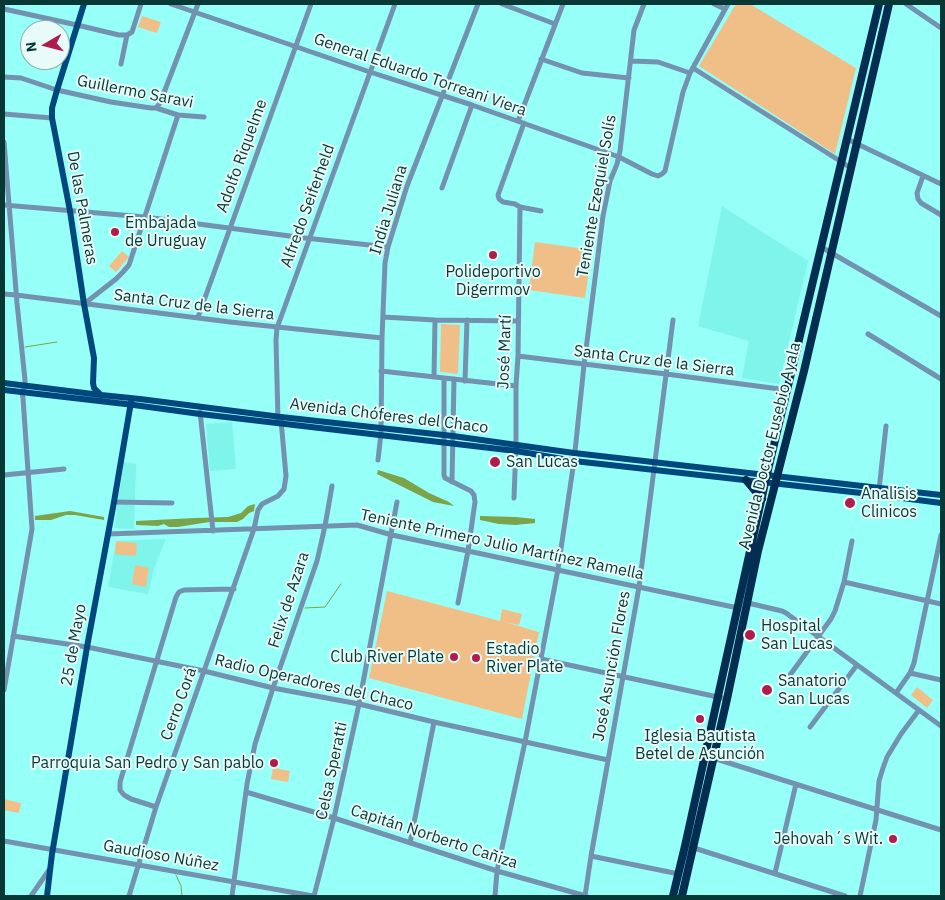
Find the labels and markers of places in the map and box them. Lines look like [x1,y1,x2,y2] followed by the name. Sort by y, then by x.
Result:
[125,213,207,251] place label: Embajada de Uruguay
[109,226,121,238] marker: Embajada de Uruguay
[487,249,499,261] marker: Polideportivo Digerrmov
[445,262,541,300] place label: Polideportivo Digerrmov
[506,452,578,472] place label: San Lucas
[488,455,502,469] marker: San Lucas
[861,484,917,522] place label: Analisis Clinicos
[843,496,857,510] marker: Analisis Clinicos
[761,616,833,654] place label: Hospital San Lucas
[743,628,757,642] marker: Hospital San Lucas
[486,639,563,677] place label: Estadio River Plate
[330,647,444,667] place label: Club River Plate
[448,651,460,663] marker: Club River Plate
[470,652,482,664] marker: Estadio River Plate
[778,671,850,709] place label: Sanatorio San Lucas
[760,683,774,697] marker: Sanatorio San Lucas
[694,713,706,725] marker: Iglesia Bautista Betel de Asunción
[635,726,765,764] place label: Iglesia Bautista Betel de Asunción
[31,753,264,773] place label: Parroquia San Pedro y San pablo
[268,757,280,769] marker: Parroquia San Pedro y San pablo
[773,829,883,849] place label: Jehovah´s Wit.
[887,833,899,845] marker: Jehovah´s Wit.

